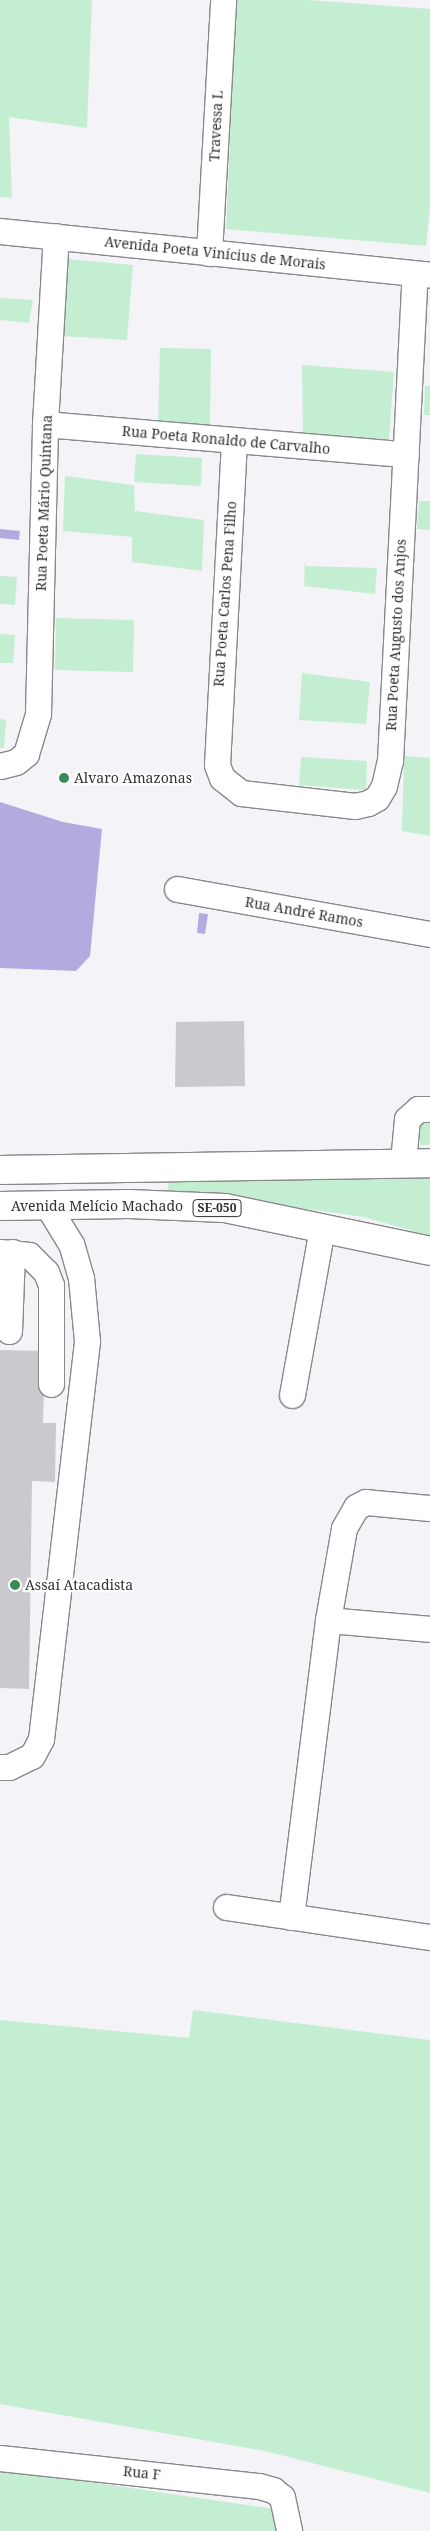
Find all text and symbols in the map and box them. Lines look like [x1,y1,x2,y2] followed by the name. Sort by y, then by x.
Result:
[206,90,226,162] street label: Travessa L
[104,233,326,273] street label: Avenida Poeta Vinícius de Morais
[33,415,55,591] street label: Rua Poeta Mário Quintana
[121,423,331,457] street label: Rua Poeta Ronaldo de Carvalho
[210,501,240,687] street label: Rua Poeta Carlos Pena Filho
[383,539,409,731] street label: Rua Poeta Augusto dos Anjos
[74,770,192,786] place label: Alvaro Amazonas
[58,772,70,784] marker: Alvaro Amazonas
[244,893,364,931] street label: Rua André Ramos
[11,1198,183,1214] street label: Avenida Melício Machado
[192,1198,242,1218] road number: SE-050
[25,1577,133,1593] place label: Assaí Atacadista
[9,1579,21,1591] marker: Assaí Atacadista
[122,2463,162,2483] street label: Rua F

